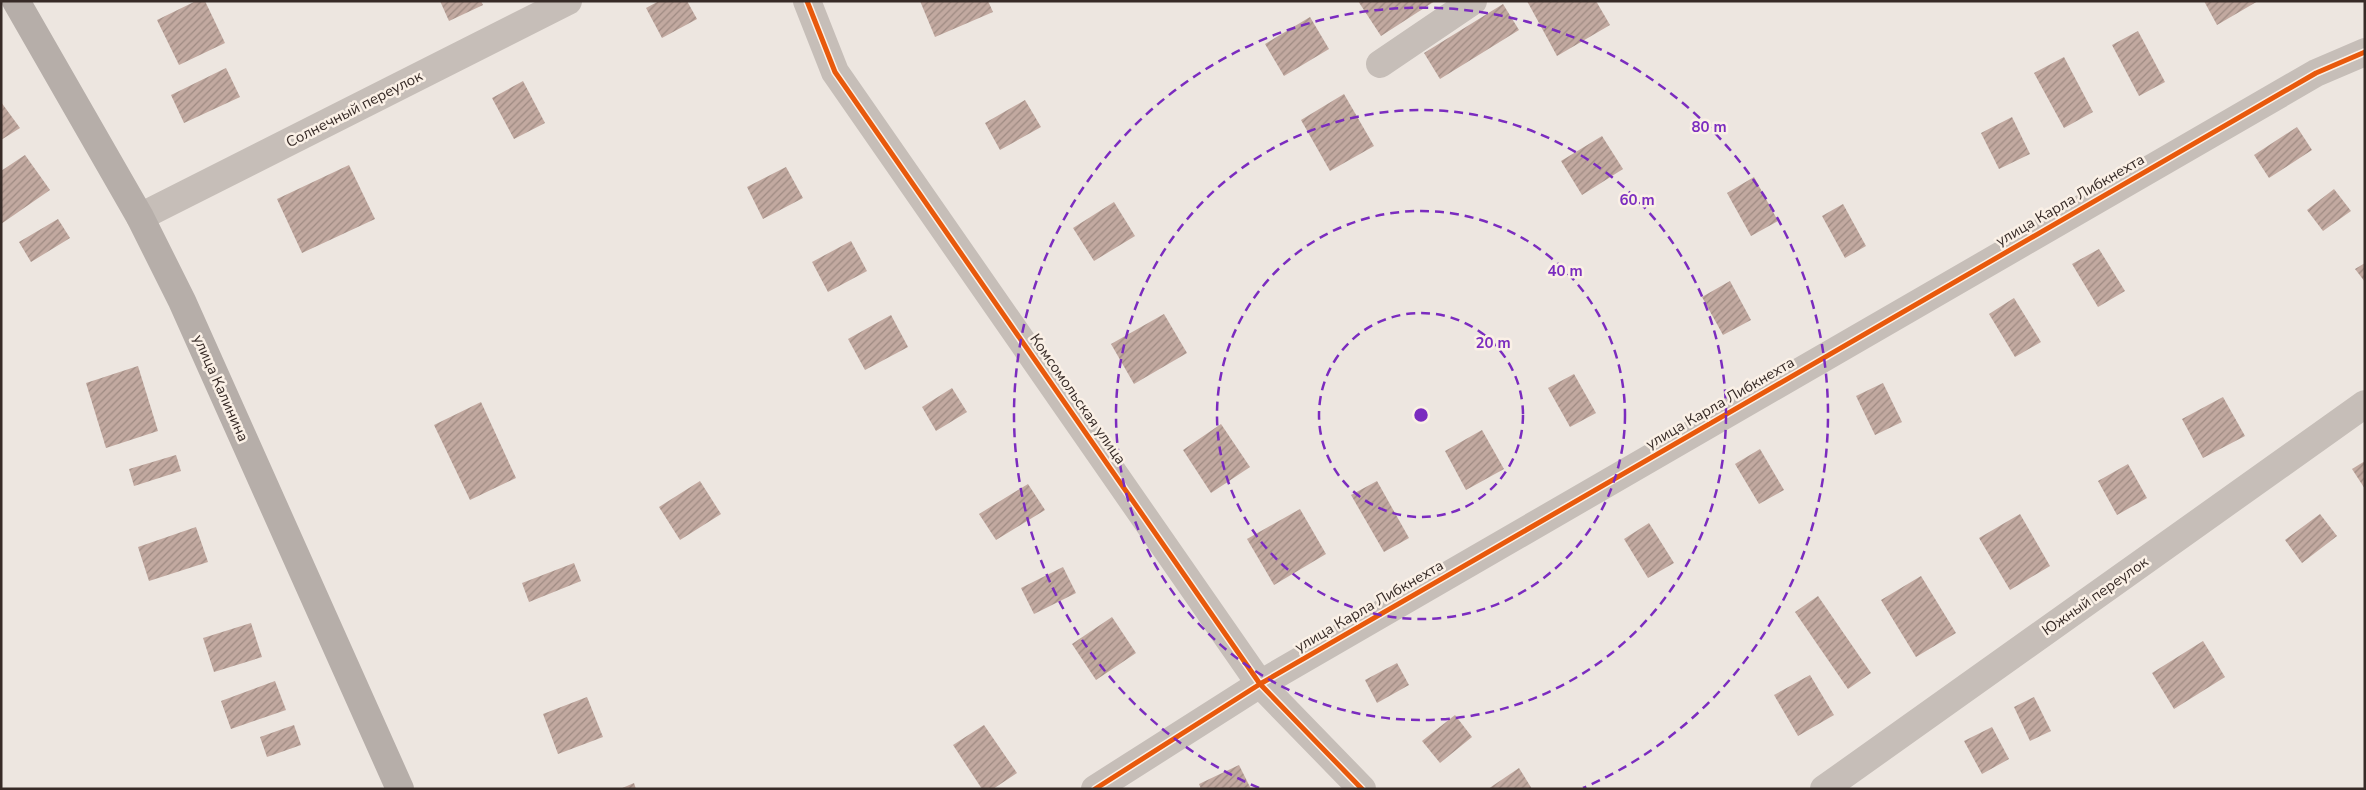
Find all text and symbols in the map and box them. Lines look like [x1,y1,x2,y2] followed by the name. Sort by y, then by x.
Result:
[282,66,426,152] street label: Солнечный переулок
[1691,117,1727,137] text: 80 m
[1992,149,2148,251] street label: улица Карла Либкнехта
[1619,190,1655,210] text: 60 m
[1547,261,1583,281] text: 40 m
[1025,330,1131,468] street label: Комсомольская улица
[188,331,254,445] street label: улица Калинина
[1475,333,1511,353] text: 20 m
[1642,352,1798,454] street label: улица Карла Либкнехта
[1412,406,1430,424] centre of rings
[2038,552,2152,640] street label: Южный переулок
[1291,555,1447,657] street label: улица Карла Либкнехта

